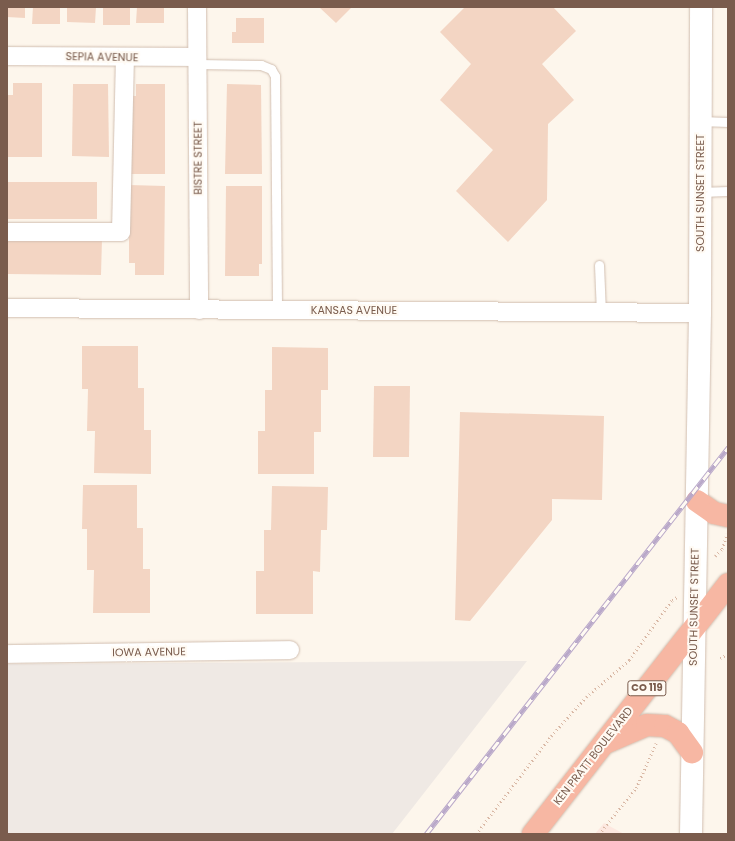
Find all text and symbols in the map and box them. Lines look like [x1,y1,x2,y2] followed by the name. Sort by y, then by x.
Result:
[65,50,139,64] street label: SEPIA AVENUE
[191,121,205,195] street label: BISTRE STREET
[693,134,707,252] street label: SOUTH SUNSET STREET
[311,303,397,317] street label: KANSAS AVENUE
[686,548,702,666] street label: SOUTH SUNSET STREET
[112,645,186,659] street label: IOWA AVENUE
[627,680,667,696] road number: CO 119
[551,704,635,808] street label: KEN PRATT BOULEVARD

